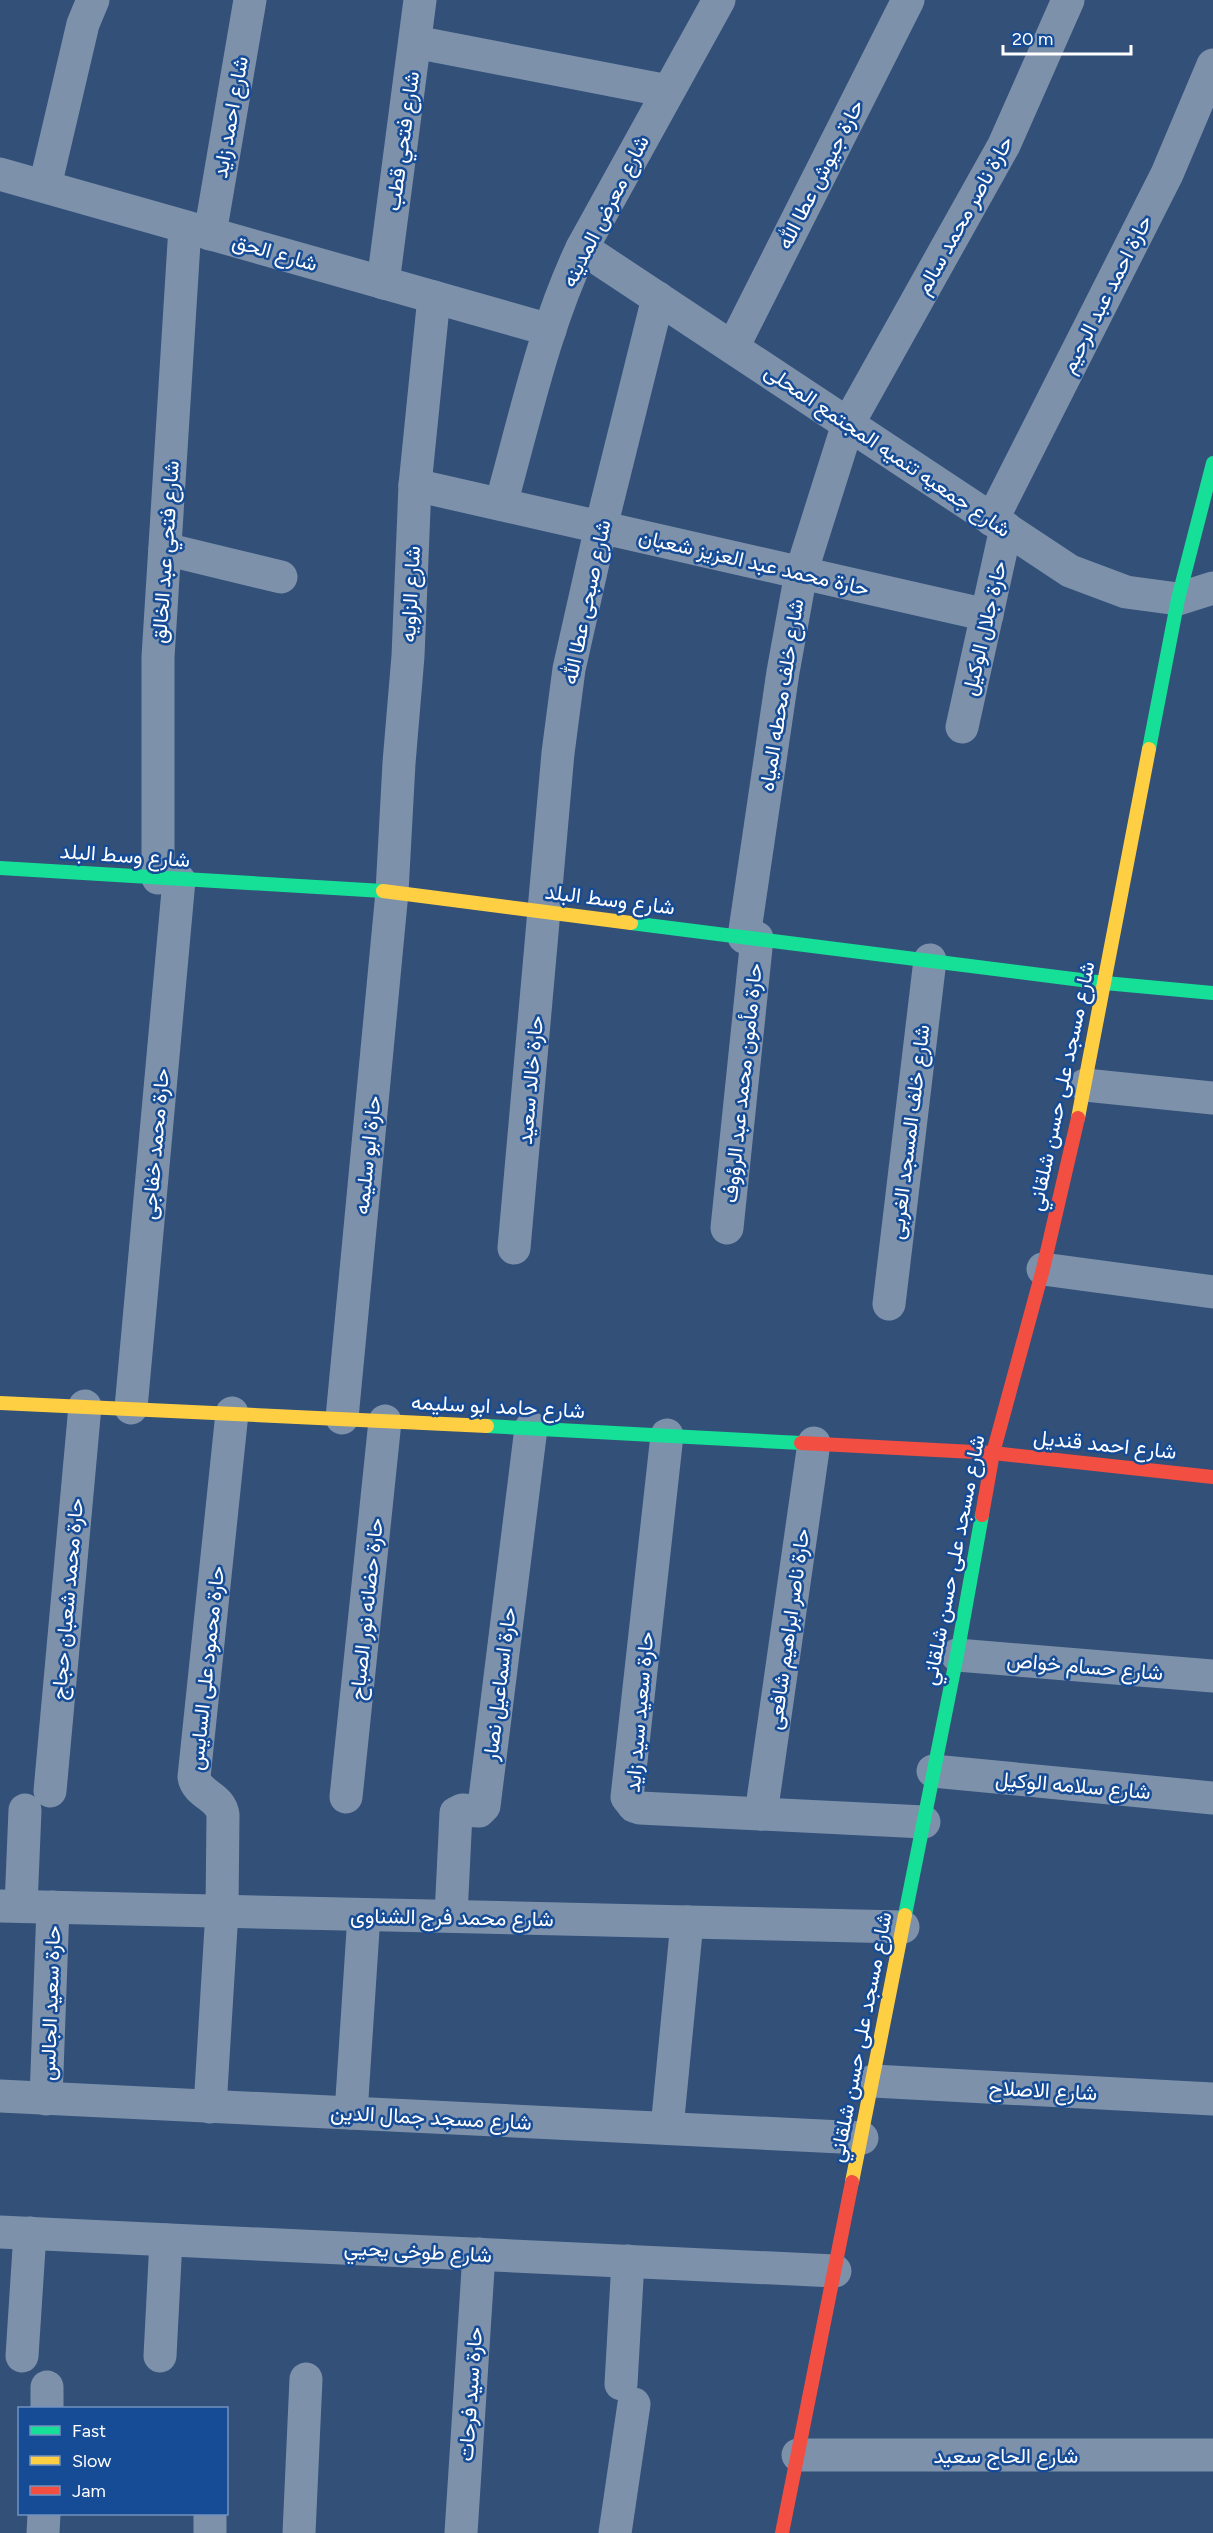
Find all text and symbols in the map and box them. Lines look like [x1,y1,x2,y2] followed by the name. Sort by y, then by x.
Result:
[1003,18,1130,56] scale bar
[1012,28,1053,50] text: 20 m
[207,54,255,180] street label: شارع احمد زايد
[380,69,429,213] street label: شارع فتحي قطب
[772,95,869,253] street label: حارة جيوش عطا الله
[556,131,656,292] street label: شارع معرض المدينه
[910,131,1020,300] street label: حارة ناصر محمد سالم
[1055,211,1159,378] street label: حارة احمد عبد الرحيم
[229,228,320,278] street label: شارع الحق
[759,358,1016,543] street label: شارع جمعيه تنميه المجتمع المحلى
[146,460,189,645] street label: شارع فتحي عبد الخالق
[556,517,618,687] street label: شارع صبحى عطا الله
[636,523,872,602] street label: حارة محمد عبد العزيز شعبان
[395,545,427,643] street label: شارع الزاويه
[956,558,1013,698] street label: حارة جلال الوكيل
[753,597,811,793] street label: شارع خلف محطه المياه
[59,838,191,874] street label: شارع وسط البلد
[543,879,676,921] street label: شارع وسط البلد
[1022,959,1105,1214] street label: شارع مسجد على حسن شلقاني
[717,962,768,1204] street label: حارة مأمون محمد عبد الرؤوف
[512,1014,549,1146] street label: حارة خالد سعيد
[883,1023,937,1241] street label: شارع خلف المسجد الغربى
[136,1067,175,1221] street label: حارة محمد خفاجى
[348,1094,387,1216] street label: حارة ابو سليمه
[410,1389,585,1425] street label: شارع حامد ابو سليمه
[1032,1424,1178,1466] street label: شارع احمد قنديل
[916,1433,994,1688] street label: شارع مسجد على حسن شلقاني
[46,1497,90,1701] street label: حارة محمد شعبان حجاج
[344,1517,390,1702] street label: حارة حضانه نور الصباح
[761,1527,816,1732] street label: حارة ناصر ابراهيم شافعى
[183,1565,230,1772] street label: حارة محمود على السايس
[477,1606,522,1763] street label: حارة اسماعيل نصار
[620,1630,659,1794] street label: حارة سعيد سيد زايد
[1006,1647,1164,1687] street label: شارع حسام خواص
[994,1766,1152,1806] street label: شارع سلامه الوكيل
[350,1903,554,1933] street label: شارع محمد فرج الشناوى
[823,1910,901,2165] street label: شارع مسجد على حسن شلقاني
[35,1925,66,2081] street label: حارة سعيد الجالس
[988,2075,1098,2107] street label: شارع الاصلاح
[330,2099,532,2137] street label: شارع مسجد جمال الدين
[343,2235,493,2272] street label: شارع طوخى يحيي
[453,2326,488,2462] street label: حارة سيد فرحات
[18,2407,228,2515] legend
[72,2420,106,2442] text: Fast
[934,2443,1078,2470] street label: شارع الحاج سعيد
[72,2450,111,2472] text: Slow
[72,2480,106,2502] text: Jam

